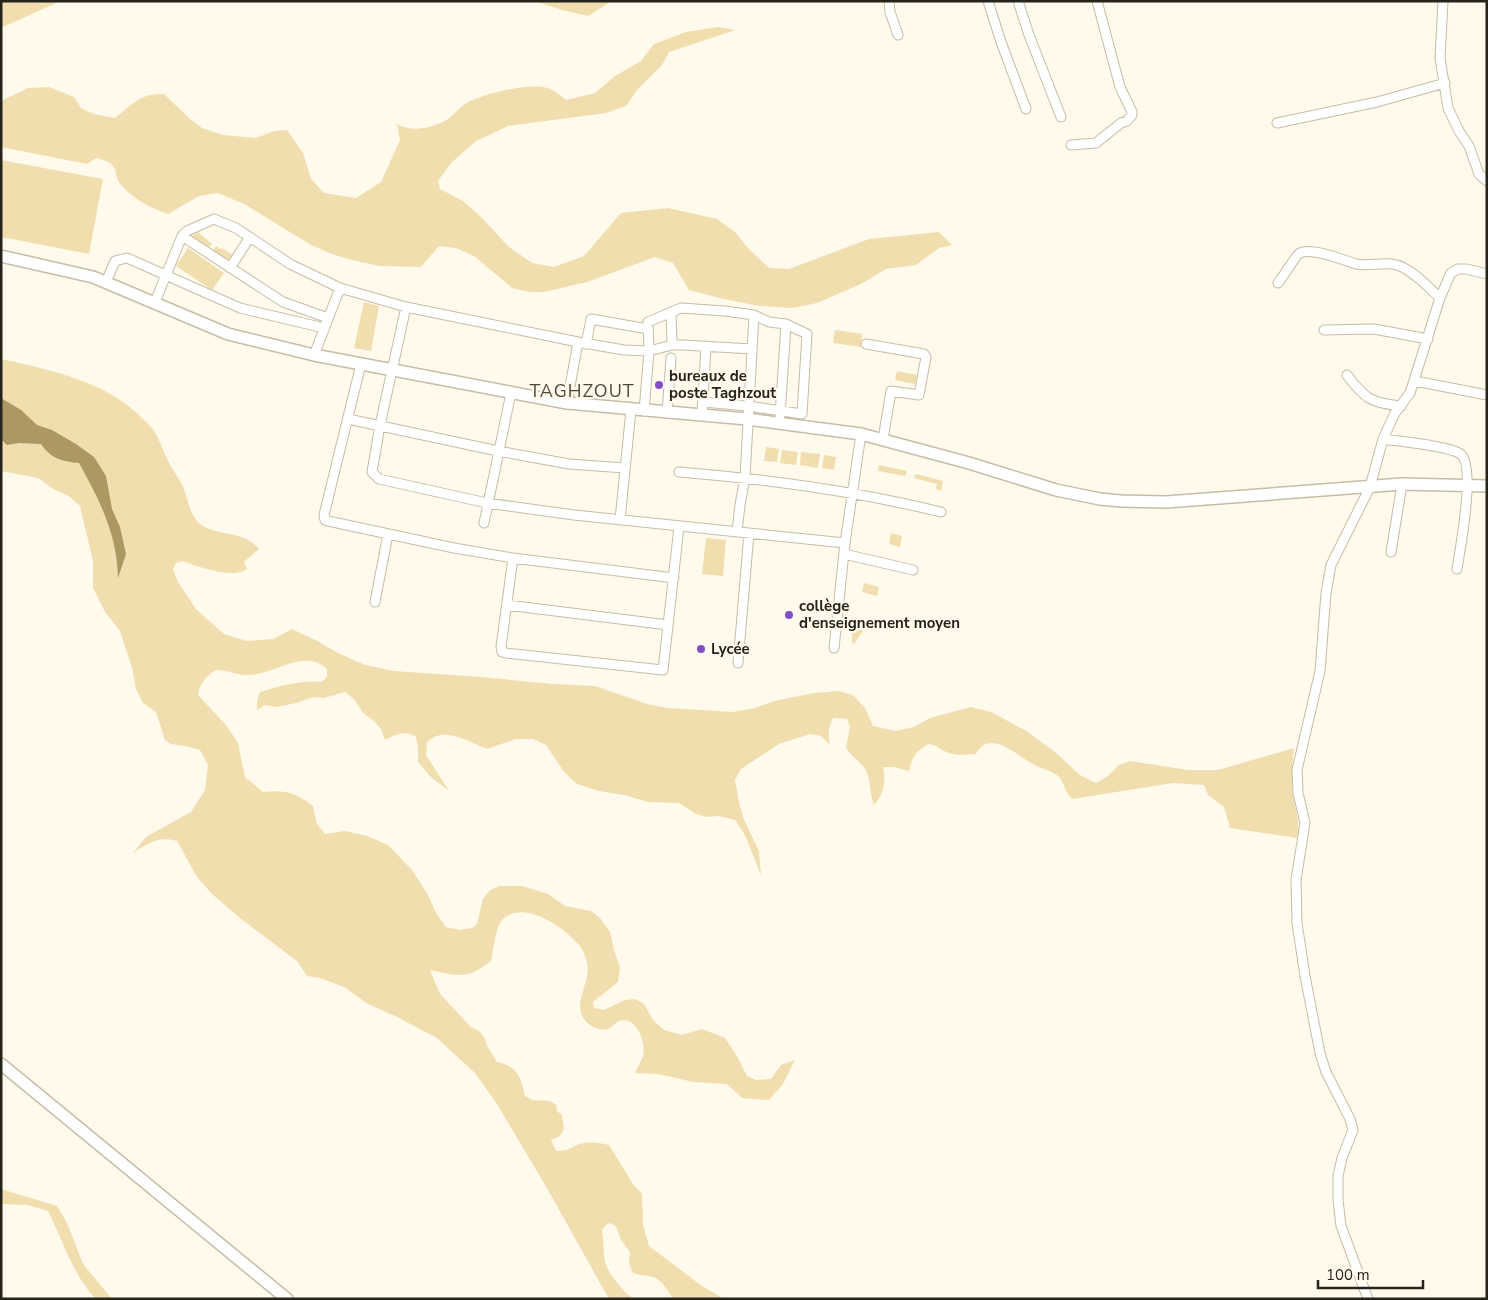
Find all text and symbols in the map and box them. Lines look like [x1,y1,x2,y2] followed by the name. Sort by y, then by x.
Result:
[669,366,776,403] place label: bureaux de poste Taghzout
[529,379,635,403] district label: TAGHZOUT
[653,379,665,391] marker: bureaux de poste Taghzout
[799,596,960,633] place label: collège d'enseignement moyen
[783,609,795,621] marker: collège d'enseignement moyen
[711,639,750,659] place label: Lycée
[695,643,707,655] marker: Lycée
[1318,1258,1423,1290] scale bar
[1326,1265,1370,1285] text: 100 m

